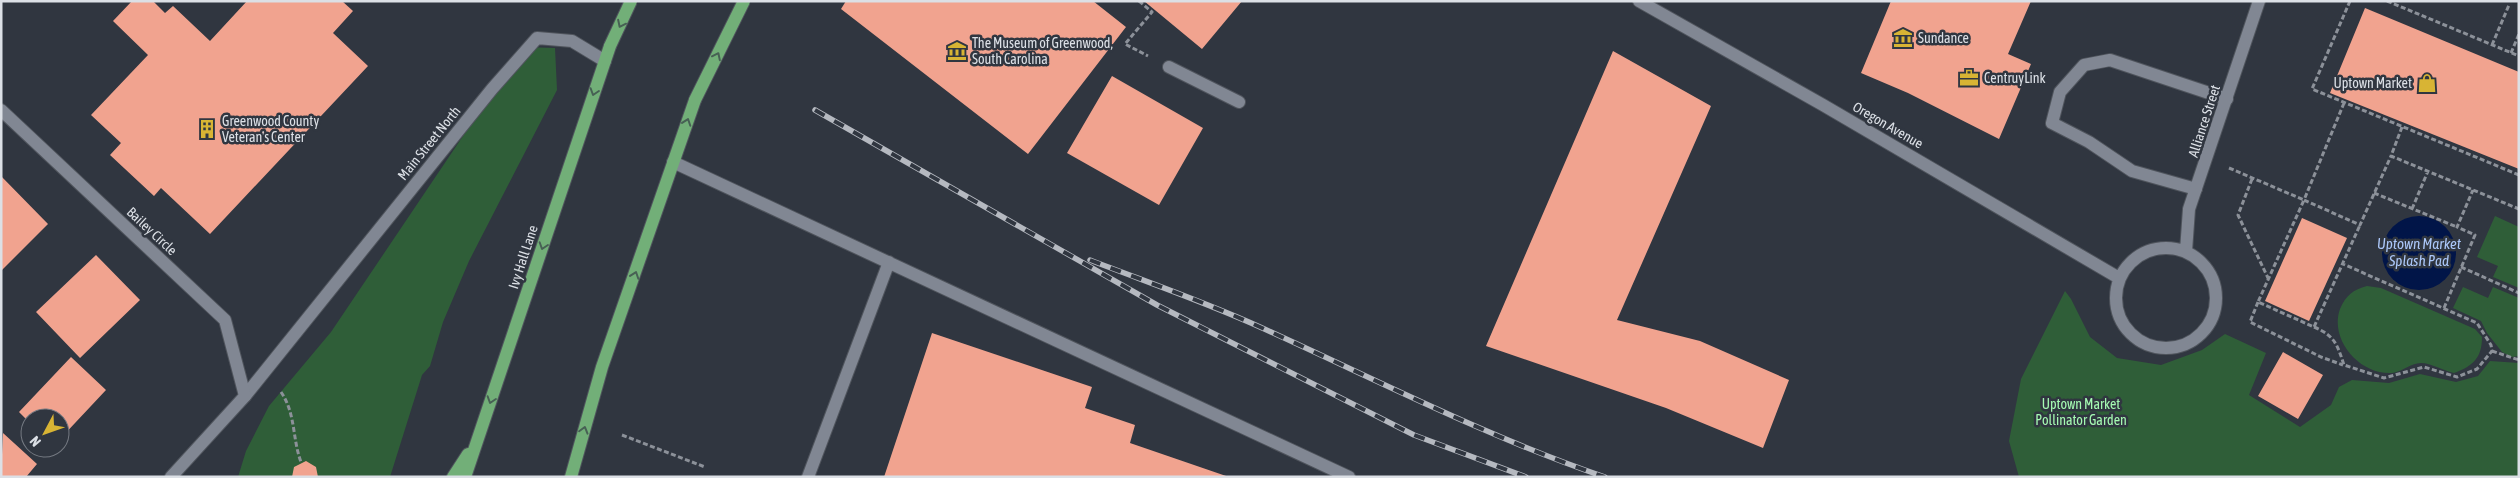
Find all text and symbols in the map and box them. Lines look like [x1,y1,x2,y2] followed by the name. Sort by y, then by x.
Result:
[616,19,627,28] one-way arrow
[1892,27,1914,49] museum icon: Sundance
[1918,30,1969,46] place label: Sundance
[972,35,1113,67] place label: The Museum of Greenwood, South Carolina
[946,40,968,62] museum icon: The Museum of Greenwood, South Carolina
[710,52,721,61] one-way arrow
[1958,67,1980,89] office icon: CentruyLink
[1984,70,2046,86] place label: CentruyLink
[2416,72,2438,94] shop icon: Uptown Market
[2333,75,2412,91] place label: Uptown Market
[2185,83,2223,159] street label: Alliance Street
[590,87,600,96] one-way arrow
[1850,98,1926,152] street label: Oregon Avenue
[394,103,464,183] street label: Main Street North
[222,113,319,145] place label: Greenwood County Veteran's Center
[196,118,218,140] building icon: Greenwood County Veteran's Center
[681,118,691,126] one-way arrow
[124,204,180,258] street label: Bailey Circle
[505,223,541,291] street label: Ivy Hall Lane
[2377,235,2462,269] water label: Uptown Market Splash Pad
[539,242,549,250] one-way arrow
[629,272,639,280] one-way arrow
[487,396,497,404] one-way arrow
[2035,396,2127,428] park label: Uptown Market Pollinator Garden
[20,408,70,458] north arrow
[579,426,589,434] one-way arrow
[26,433,44,450] text: N

